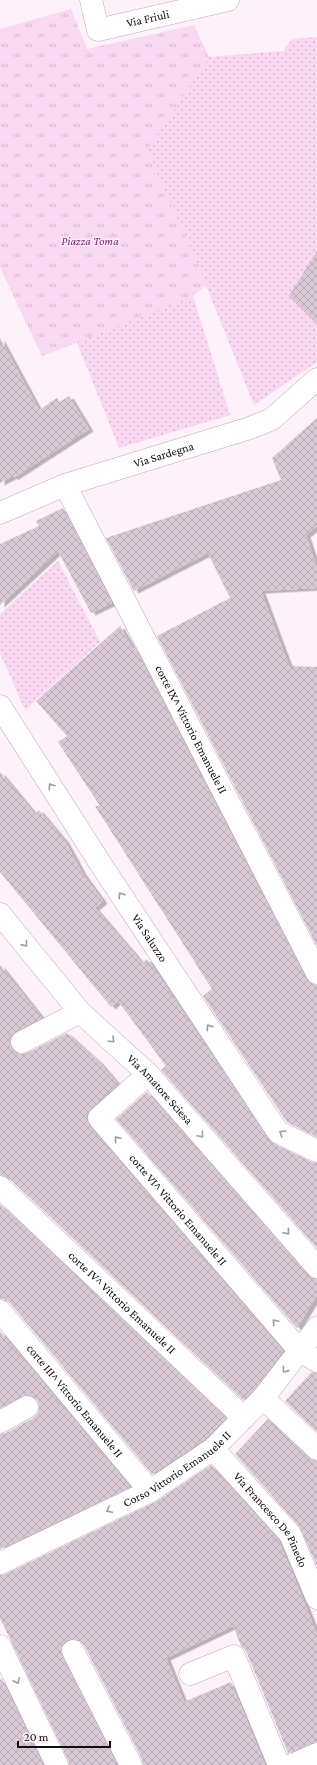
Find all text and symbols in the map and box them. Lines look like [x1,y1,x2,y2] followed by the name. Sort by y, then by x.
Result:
[125,7,171,30] street label: Via Friuli
[61,234,119,248] park label: Piazza Toma
[132,439,196,470] street label: Via Sardegna
[152,663,230,796] street label: corte IX^ Vittorio Emanuele II
[48,783,56,790] one-way arrow
[118,892,126,899] one-way arrow
[129,911,170,965] street label: Via Saluzzo
[20,940,27,947] one-way arrow
[206,1024,214,1031] one-way arrow
[107,1036,115,1043] one-way arrow
[124,1052,196,1128] street label: Via Amatore Sciesa
[197,1130,204,1137] one-way arrow
[280,1131,287,1138] one-way arrow
[114,1136,121,1143] one-way arrow
[126,1151,230,1269] street label: corte VI^ Vittorio Emanuele II
[282,1228,289,1235] one-way arrow
[65,1248,179,1357] street label: corte IV^ Vittorio Emanuele II
[272,1319,279,1327] one-way arrow
[24,1341,126,1461] street label: corte III^ Vittorio Emanuele II
[283,1366,290,1373] one-way arrow
[121,1428,234,1510] street label: Corso Vittorio Emanuele II
[231,1469,310,1569] street label: Via Francesco De Pinedo
[105,1505,113,1513] one-way arrow
[12,1677,20,1685] one-way arrow
[18,1723,110,1749] scale bar
[24,1730,49,1744] text: 20 m

